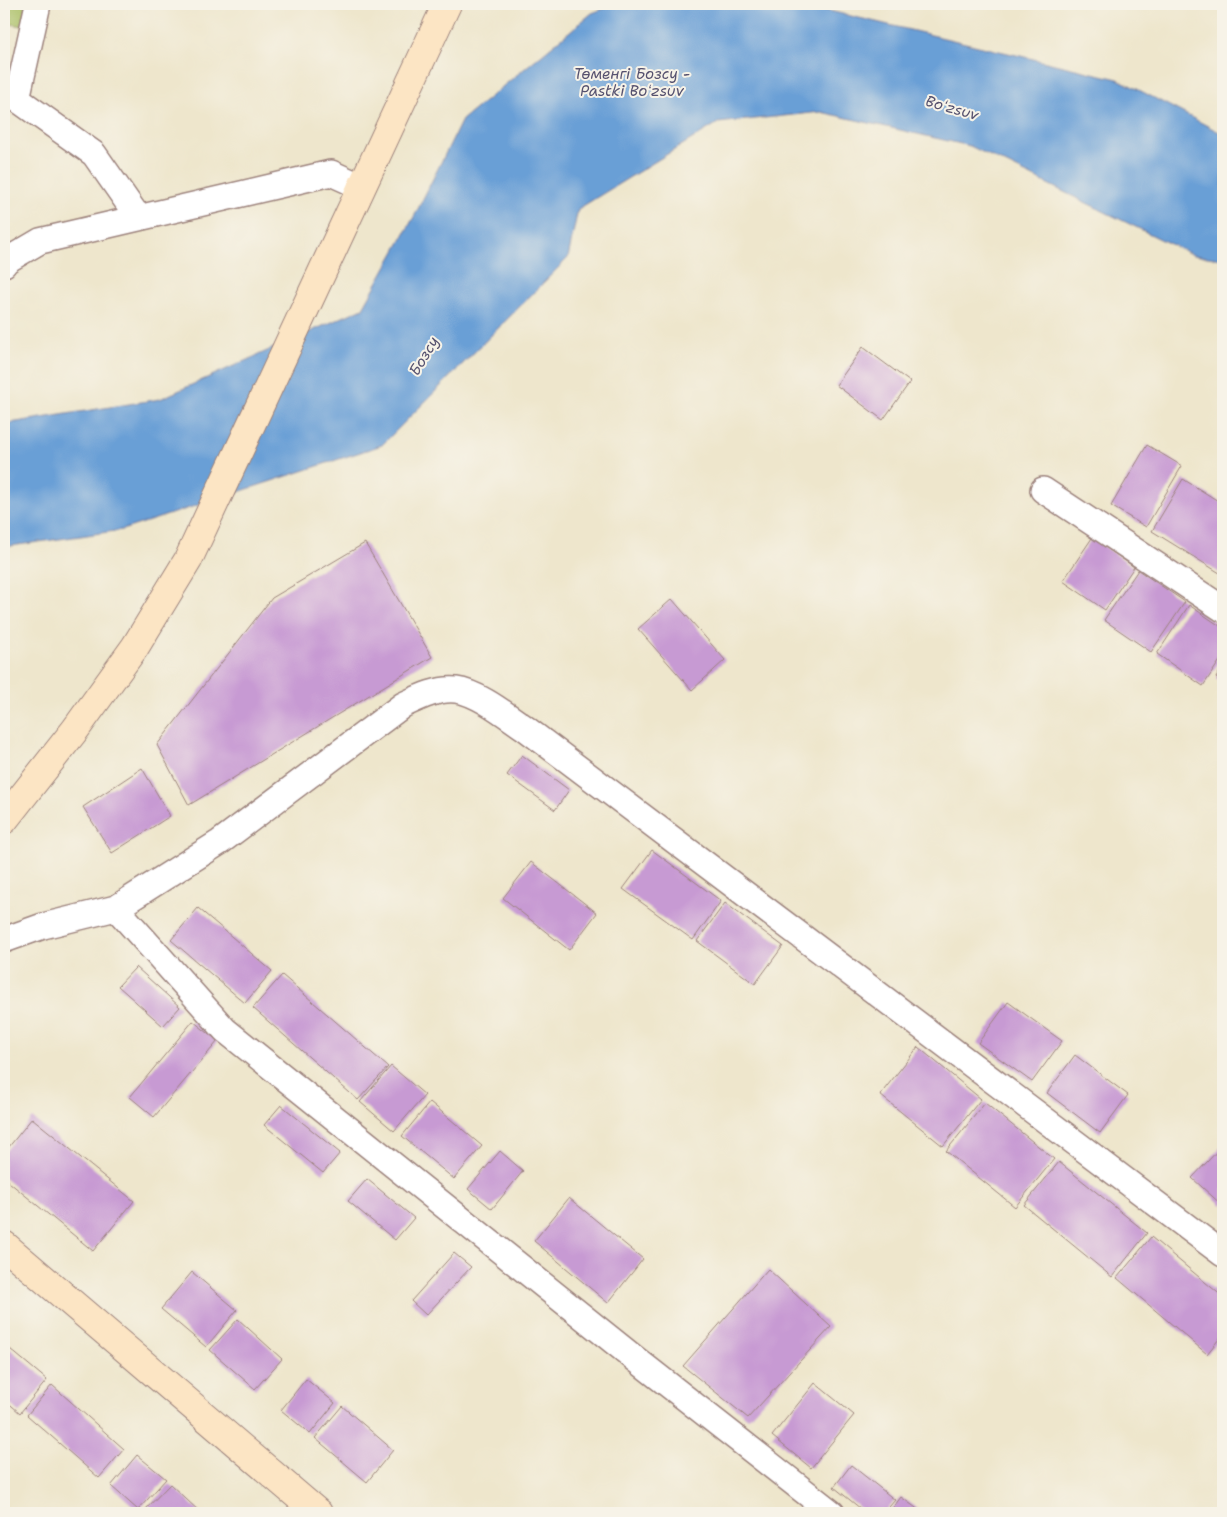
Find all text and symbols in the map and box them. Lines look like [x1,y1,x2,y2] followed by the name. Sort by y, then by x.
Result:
[574,64,690,101] water label: Төменгі Бозсу - Pastki Boʻzsuv
[923,91,981,125] water label: Boʻzsuv
[404,333,444,379] water label: Бозсу

